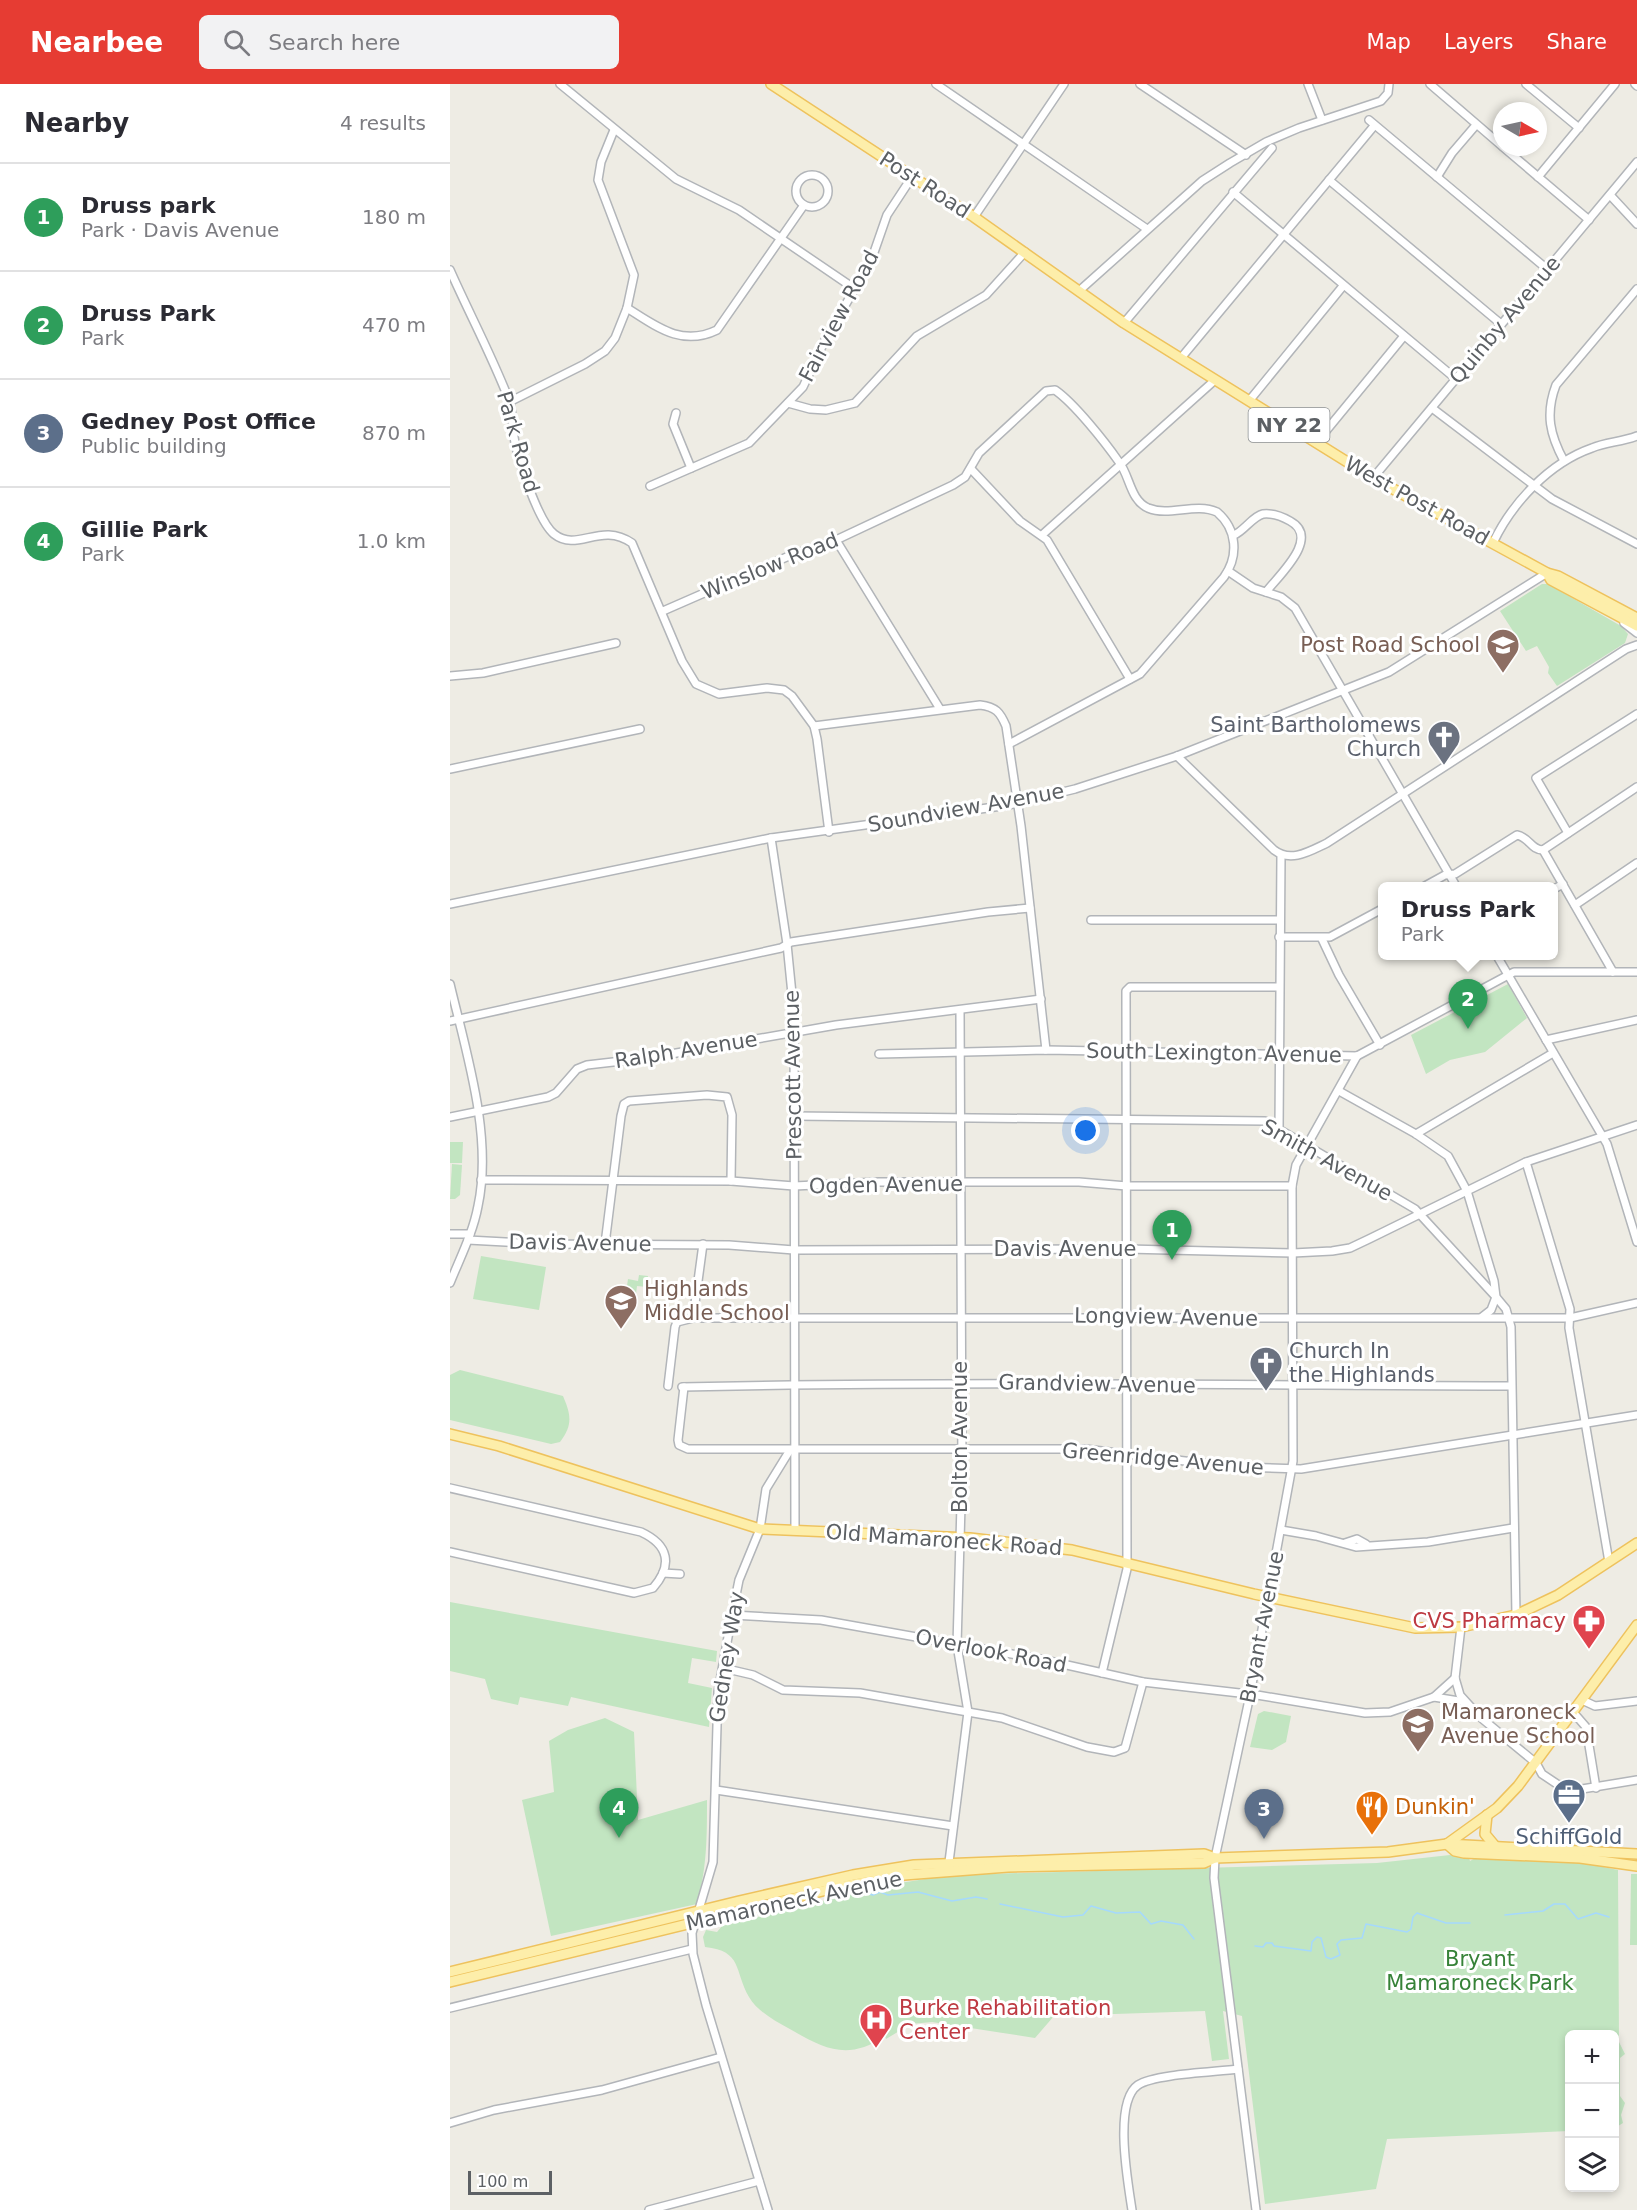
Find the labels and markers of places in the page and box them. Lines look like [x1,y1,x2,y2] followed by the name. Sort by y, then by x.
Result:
[1485,627,1521,674] school or university icon: Post Road School
[1300,633,1480,657] place label: Post Road School
[1210,713,1421,761] place label: Saint Bartholomews Church
[1426,719,1462,766] church icon: Saint Bartholomews Church
[1448,980,1488,1029] pin: 2
[1152,1210,1192,1260] pin: 1
[644,1277,790,1325] place label: Highlands Middle School
[603,1283,639,1330] school or university icon: Highlands Middle School
[1289,1339,1435,1387] place label: Church In the Highlands
[1248,1345,1284,1392] church icon: Church In the Highlands
[1571,1603,1607,1650] pharmacy icon: CVS Pharmacy
[1413,1609,1566,1633] place label: CVS Pharmacy
[1441,1700,1595,1748] place label: Mamaroneck Avenue School
[1400,1706,1436,1753] school or university icon: Mamaroneck Avenue School
[1551,1777,1587,1824] office icon: SchiffGold
[600,1788,638,1838] pin: 4
[1354,1789,1390,1836] restaurant icon: Dunkin'
[1244,1790,1284,1839] pin: 3
[1395,1795,1475,1819] place label: Dunkin'
[1516,1825,1622,1849] place label: SchiffGold
[899,1996,1111,2044] place label: Burke Rehabilitation Center
[858,2002,894,2049] hospital icon: Burke Rehabilitation Center

